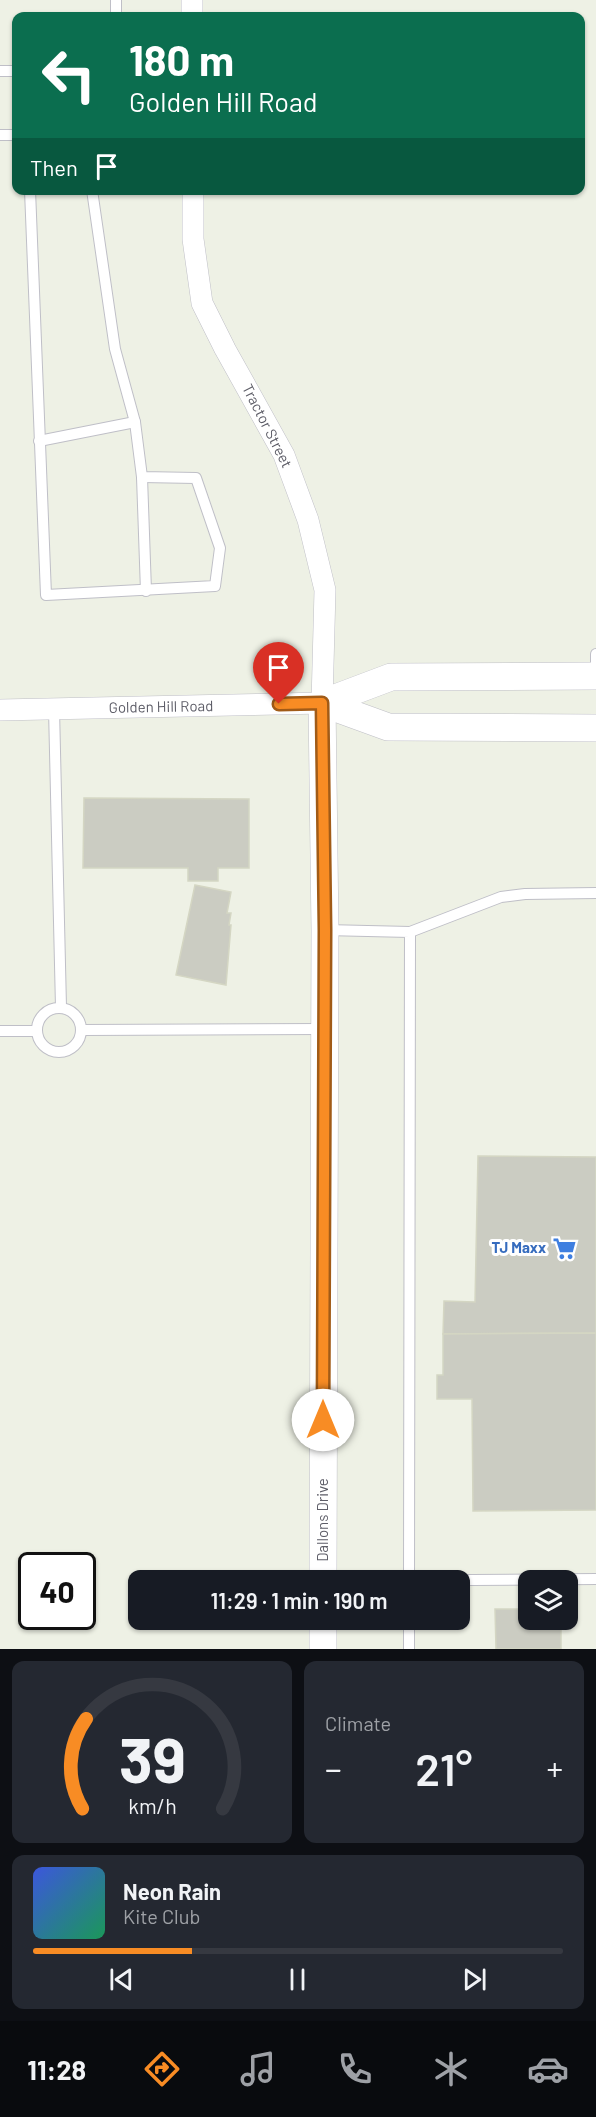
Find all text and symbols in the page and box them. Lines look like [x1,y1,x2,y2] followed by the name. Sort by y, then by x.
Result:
[129,34,234,84] text: 180 m
[30,36,108,114] icon: left
[129,85,318,117] text: Golden Hill Road
[90,150,123,183] icon: arrive
[30,154,78,180] text: Then
[239,381,297,470] street label: Tractor Street
[253,642,304,704] pin
[262,651,295,684] icon: arrive
[108,696,214,716] street label: Golden Hill Road
[551,1235,577,1261] supermarket icon: TJ Maxx
[491,1238,546,1256] place label: TJ Maxx
[291,1388,355,1452] position arrow
[313,1478,331,1562] street label: Dallons Drive
[18,1552,96,1630] speed limit sign: 40
[518,1570,578,1630] map controls
[518,1570,578,1630] button: layers
[210,1587,388,1613] text: 11:29 · 1 min · 190 m
[325,1711,391,1735] text: Climate
[119,1721,185,1795] text: 39
[415,1741,473,1795] text: 21°
[325,1748,342,1788] text: −
[546,1748,563,1788] text: +
[128,1793,176,1818] text: km/h
[123,1878,221,1904] text: Neon Rain
[123,1904,200,1928] text: Kite Club
[105,1963,138,1996] icon: previous
[281,1963,314,1996] icon: pause
[458,1963,491,1996] icon: next
[141,2048,183,2090] icon: directions
[237,2048,279,2090] icon: music
[334,2048,376,2090] icon: phone
[430,2048,472,2090] icon: climate
[527,2048,569,2090] icon: car
[27,2053,86,2085] text: 11:28

